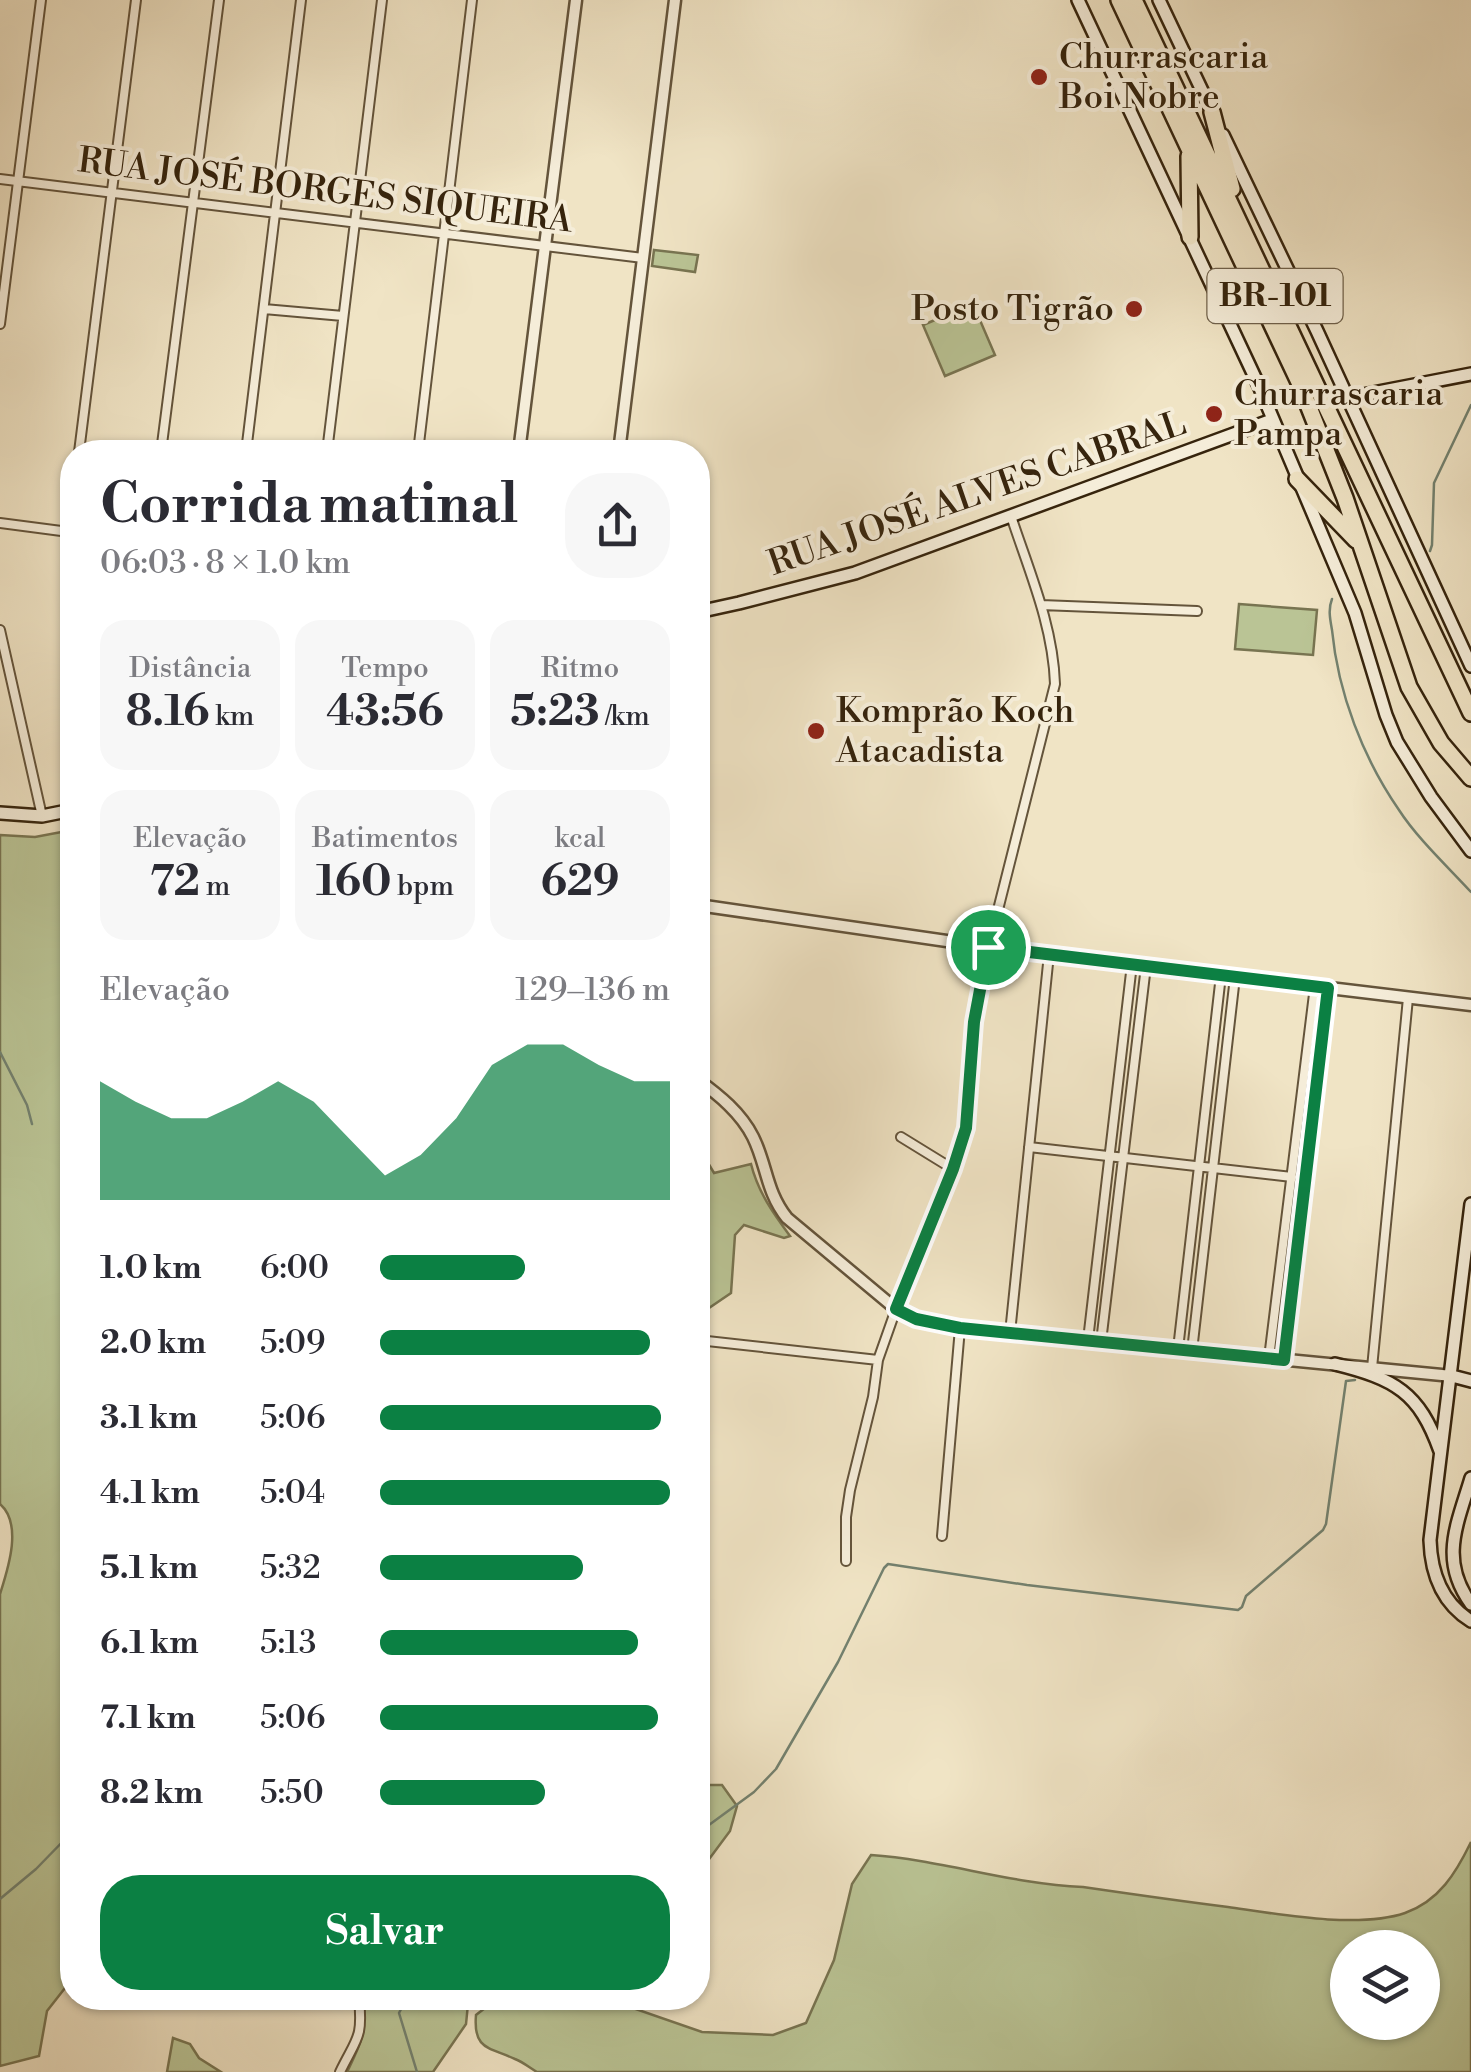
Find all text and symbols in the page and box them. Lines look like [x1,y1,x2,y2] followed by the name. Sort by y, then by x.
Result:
[1058,36,1268,119] place label: Churrascaria Boi Nobre
[1028,66,1050,88] marker: Churrascaria Boi Nobre
[75,137,576,243] street label: RUA JOSÉ BORGES SIQUEIRA
[1208,269,1342,323] road number: BR-101
[911,288,1114,331] place label: Posto Tigrão
[1123,298,1145,320] marker: Posto Tigrão
[1234,373,1443,456] place label: Churrascaria Pampa
[762,400,1192,586] street label: RUA JOSÉ ALVES CABRAL
[1203,403,1225,425] marker: Churrascaria Pampa
[100,471,518,540] text: Corrida matinal
[565,473,670,578] button: share
[100,543,351,583] text: 06:03 · 8 × 1.0 km
[129,651,251,686] text: Distância
[341,651,429,686] text: Tempo
[541,651,619,686] text: Ritmo
[126,686,209,739] text: 8.16
[326,686,444,739] text: 43:56
[510,686,599,739] text: 5:23
[835,690,1075,773] place label: Komprão Koch Atacadista
[209,699,254,734] text: km
[599,699,650,734] text: /km
[805,720,827,742] marker: Komprão Koch Atacadista
[133,821,247,856] text: Elevação
[312,821,458,856] text: Batimentos
[555,821,605,856] text: kcal
[150,856,200,909] text: 72
[316,856,392,909] text: 160
[540,856,620,909] text: 629
[200,869,230,904] text: m
[392,869,454,904] text: bpm
[946,905,1031,990] pin
[961,920,1016,975] icon: arrive
[100,970,230,1010] text: Elevação
[515,970,670,1010] text: 129–136 m
[100,1248,202,1288] text: 1.0 km
[260,1248,329,1288] text: 6:00
[100,1323,206,1363] text: 2.0 km
[260,1323,325,1363] text: 5:09
[100,1398,198,1438] text: 3.1 km
[260,1398,325,1438] text: 5:06
[100,1473,200,1513] text: 4.1 km
[260,1473,325,1513] text: 5:04
[100,1548,198,1588] text: 5.1 km
[260,1548,321,1588] text: 5:32
[100,1623,199,1663] text: 6.1 km
[260,1623,316,1663] text: 5:13
[100,1698,196,1738] text: 7.1 km
[260,1698,325,1738] text: 5:06
[100,1773,203,1813] text: 8.2 km
[260,1773,324,1813] text: 5:50
[100,1875,670,1990] button: Salvar
[1330,1930,1440,2040] map controls
[1330,1930,1440,2040] button: layers

